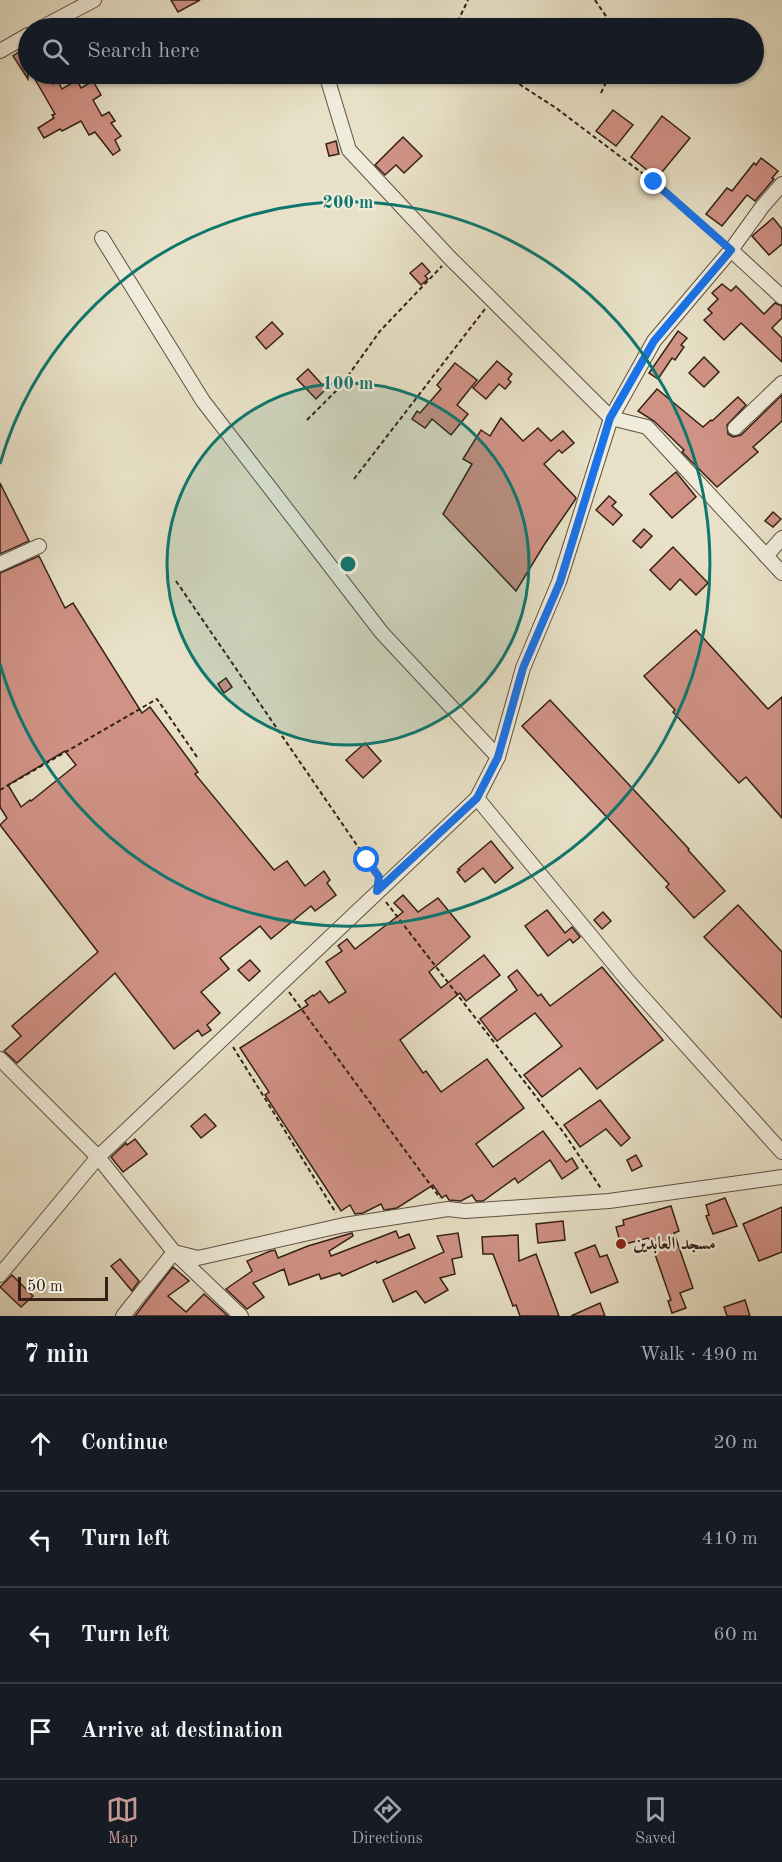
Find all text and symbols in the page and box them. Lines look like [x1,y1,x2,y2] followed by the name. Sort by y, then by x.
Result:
[18,18,764,84] search box
[39,35,72,68] icon: search
[87,40,200,62] text: Search here
[640,168,666,194] route end
[323,194,373,212] text: 200 m
[323,375,373,393] text: 100 m
[338,554,358,574] centre of rings
[353,846,379,872] route start
[633,1235,716,1254] place label: مسجد العابدين
[614,1237,628,1251] marker: مسجد العابدين
[18,1274,108,1302] scale bar
[27,1279,63,1295] text: 50 m
[24,1342,89,1368] text: 7 min
[639,1345,758,1365] text: Walk · 490 m
[24,1427,57,1460] icon: ahead
[81,1432,168,1454] text: Continue
[713,1433,758,1453] text: 20 m
[24,1523,57,1556] icon: left
[81,1528,170,1550] text: Turn left
[702,1529,758,1549] text: 410 m
[24,1619,57,1652] icon: left
[81,1624,170,1646] text: Turn left
[713,1625,758,1645] text: 60 m
[24,1715,57,1748] icon: arrive
[81,1720,283,1742] text: Arrive at destination
[106,1793,139,1849] tab: Map
[352,1793,423,1849] tab: Directions
[635,1793,676,1849] tab: Saved

